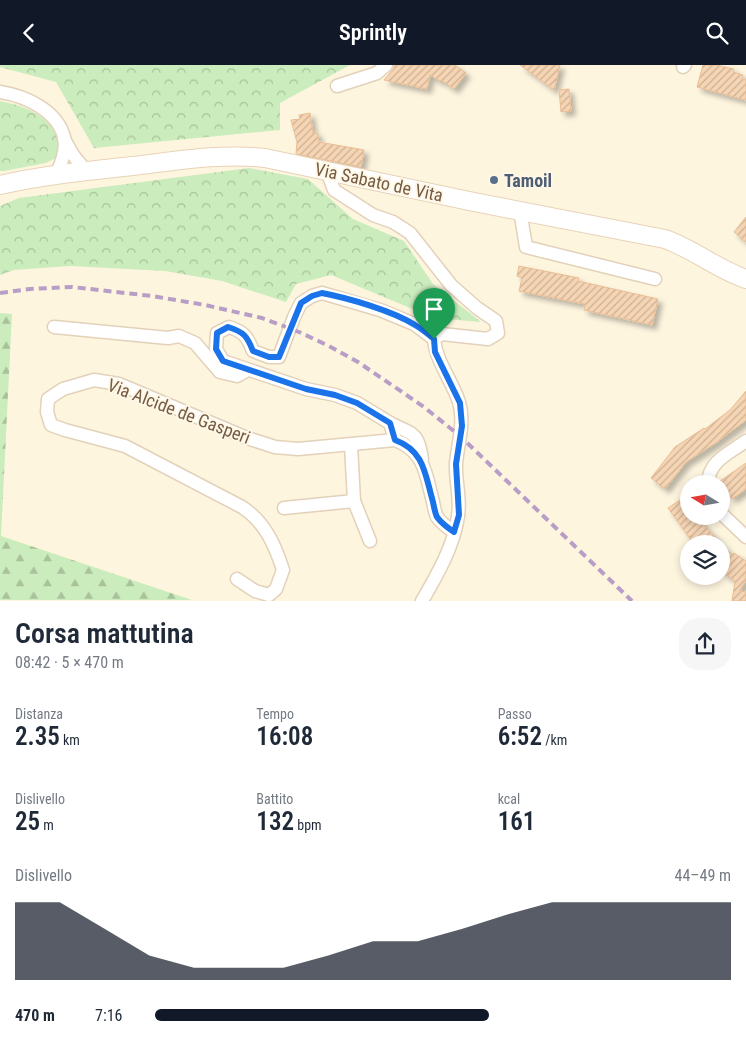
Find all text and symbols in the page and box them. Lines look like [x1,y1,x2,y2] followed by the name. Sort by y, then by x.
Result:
[15,19,43,47] icon: back
[703,19,731,47] icon: search
[339,20,407,45] text: Sprintly
[313,158,445,206] street label: Via Sabato de Vita
[504,170,552,191] place label: Tamoil
[488,174,500,186] marker: Tamoil
[413,288,455,339] pin
[420,295,448,323] icon: arrive
[105,374,253,448] street label: Via Alcide de Gasperi
[680,475,730,525] north arrow
[680,475,730,585] map controls
[680,535,730,585] button: layers
[15,617,194,650] text: Corsa mattutina
[679,618,731,670] button: share
[15,653,124,672] text: 08:42 · 5 × 470 m
[15,706,63,722] text: Distanza
[256,706,294,722] text: Tempo
[498,706,532,722] text: Passo
[15,722,60,751] text: 2.35
[256,722,313,751] text: 16:08
[498,722,542,751] text: 6:52
[60,732,80,748] text: km
[542,732,567,748] text: /km
[15,791,65,807] text: Dislivello
[256,791,293,807] text: Battito
[498,791,520,807] text: kcal
[15,807,40,836] text: 25
[256,807,294,836] text: 132
[498,807,535,836] text: 161
[40,817,54,833] text: m
[294,817,322,833] text: bpm
[15,866,72,885] text: Dislivello
[675,866,731,885] text: 44–49 m
[15,1006,55,1025] text: 470 m
[95,1006,122,1025] text: 7:16

